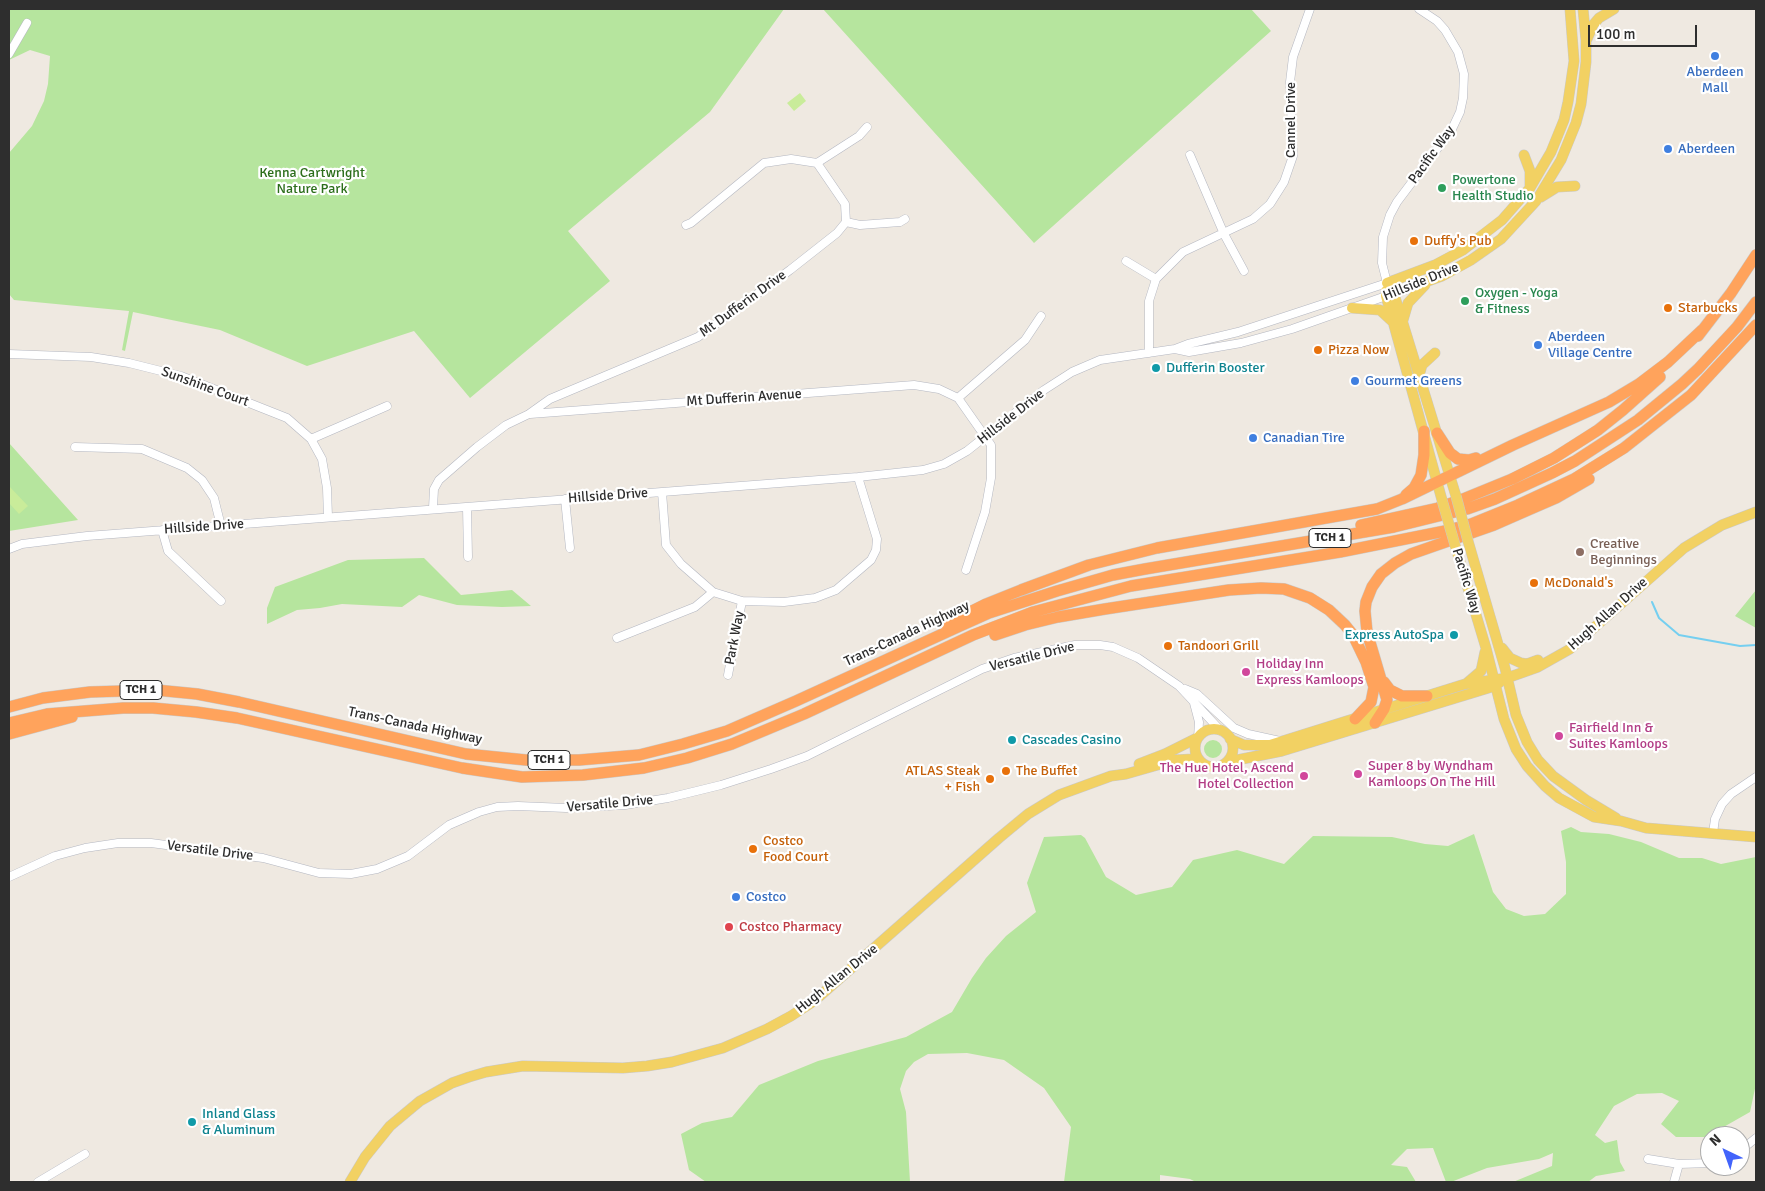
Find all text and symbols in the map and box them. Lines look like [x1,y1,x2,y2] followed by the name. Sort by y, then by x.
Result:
[1590,15,1699,47] scale bar
[1596,25,1636,43] text: 100 m
[1709,50,1721,62] marker: Aberdeen Mall
[1686,64,1744,96] place label: Aberdeen Mall
[1283,82,1299,158] street label: Cannel Drive
[1405,123,1459,187] street label: Pacific Way
[1678,141,1735,157] place label: Aberdeen
[1662,143,1674,155] marker: Aberdeen
[259,165,365,198] park label: Kenna Cartwright Nature Park
[1452,172,1534,204] place label: Powertone Health Studio
[1436,182,1448,194] marker: Powertone Health Studio
[1424,233,1492,249] place label: Duffy's Pub
[1408,235,1420,247] marker: Duffy's Pub
[1381,259,1461,305] street label: Hillside Drive
[696,267,790,341] street label: Mt Dufferin Drive
[1475,285,1558,318] place label: Oxygen - Yoga & Fitness
[1459,295,1471,307] marker: Oxygen - Yoga & Fitness
[1678,300,1738,316] place label: Starbucks
[1662,302,1674,314] marker: Starbucks
[1548,329,1632,362] place label: Aberdeen Village Centre
[1532,339,1544,351] marker: Aberdeen Village Centre
[1328,342,1389,358] place label: Pizza Now
[1312,344,1324,356] marker: Pizza Now
[1166,360,1265,376] place label: Dufferin Booster
[1150,362,1162,374] marker: Dufferin Booster
[159,363,251,411] street label: Sunshine Court
[1365,373,1462,389] place label: Gourmet Greens
[1349,375,1361,387] marker: Gourmet Greens
[686,386,802,410] street label: Mt Dufferin Avenue
[974,386,1048,448] street label: Hillside Drive
[1263,430,1345,446] place label: Canadian Tire
[1247,432,1259,444] marker: Canadian Tire
[567,485,649,507] street label: Hillside Drive
[163,516,245,538] street label: Hillside Drive
[1309,528,1351,548] road number: TCH 1
[1590,536,1657,568] place label: Creative Beginnings
[1448,546,1484,616] street label: Pacific Way
[1574,546,1586,558] marker: Creative Beginnings
[1565,574,1651,654] street label: Hugh Allan Drive
[1544,575,1613,591] place label: McDonald's
[1528,577,1540,589] marker: McDonald's
[842,598,972,670] street label: Trans-Canada Highway
[722,609,748,667] street label: Park Way
[1345,627,1444,643] place label: Express AutoSpa
[1448,629,1460,641] marker: Express AutoSpa
[988,638,1076,676] street label: Versatile Drive
[1178,638,1259,654] place label: Tandoori Grill
[1162,640,1174,652] marker: Tandoori Grill
[1256,656,1364,689] place label: Holiday Inn Express Kamloops
[1240,666,1252,678] marker: Holiday Inn Express Kamloops
[120,680,162,700] road number: TCH 1
[347,704,483,748] street label: Trans-Canada Highway
[1569,720,1668,752] place label: Fairfield Inn & Suites Kamloops
[1553,730,1565,742] marker: Fairfield Inn & Suites Kamloops
[1022,732,1121,748] place label: Cascades Casino
[1006,734,1018,746] marker: Cascades Casino
[528,750,570,770] road number: TCH 1
[1368,758,1496,790] place label: Super 8 by Wyndham Kamloops On The Hill
[1160,760,1294,792] place label: The Hue Hotel, Ascend Hotel Collection
[905,763,980,796] place label: ATLAS Steak + Fish
[1016,763,1077,779] place label: The Buffet
[1000,765,1012,777] marker: The Buffet
[1352,768,1364,780] marker: Super 8 by Wyndham Kamloops On The Hill
[1298,770,1310,782] marker: The Hue Hotel, Ascend Hotel Collection
[984,773,996,785] marker: ATLAS Steak + Fish
[566,792,654,816] street label: Versatile Drive
[763,833,829,866] place label: Costco Food Court
[166,837,254,865] street label: Versatile Drive
[747,843,759,855] marker: Costco Food Court
[746,889,786,905] place label: Costco
[730,891,742,903] marker: Costco
[739,919,842,935] place label: Costco Pharmacy
[723,921,735,933] marker: Costco Pharmacy
[793,941,881,1017] street label: Hugh Allan Drive
[202,1106,276,1138] place label: Inland Glass & Aluminum
[186,1116,198,1128] marker: Inland Glass & Aluminum
[1700,1126,1750,1176] north arrow
[1706,1131,1725,1150] text: N

